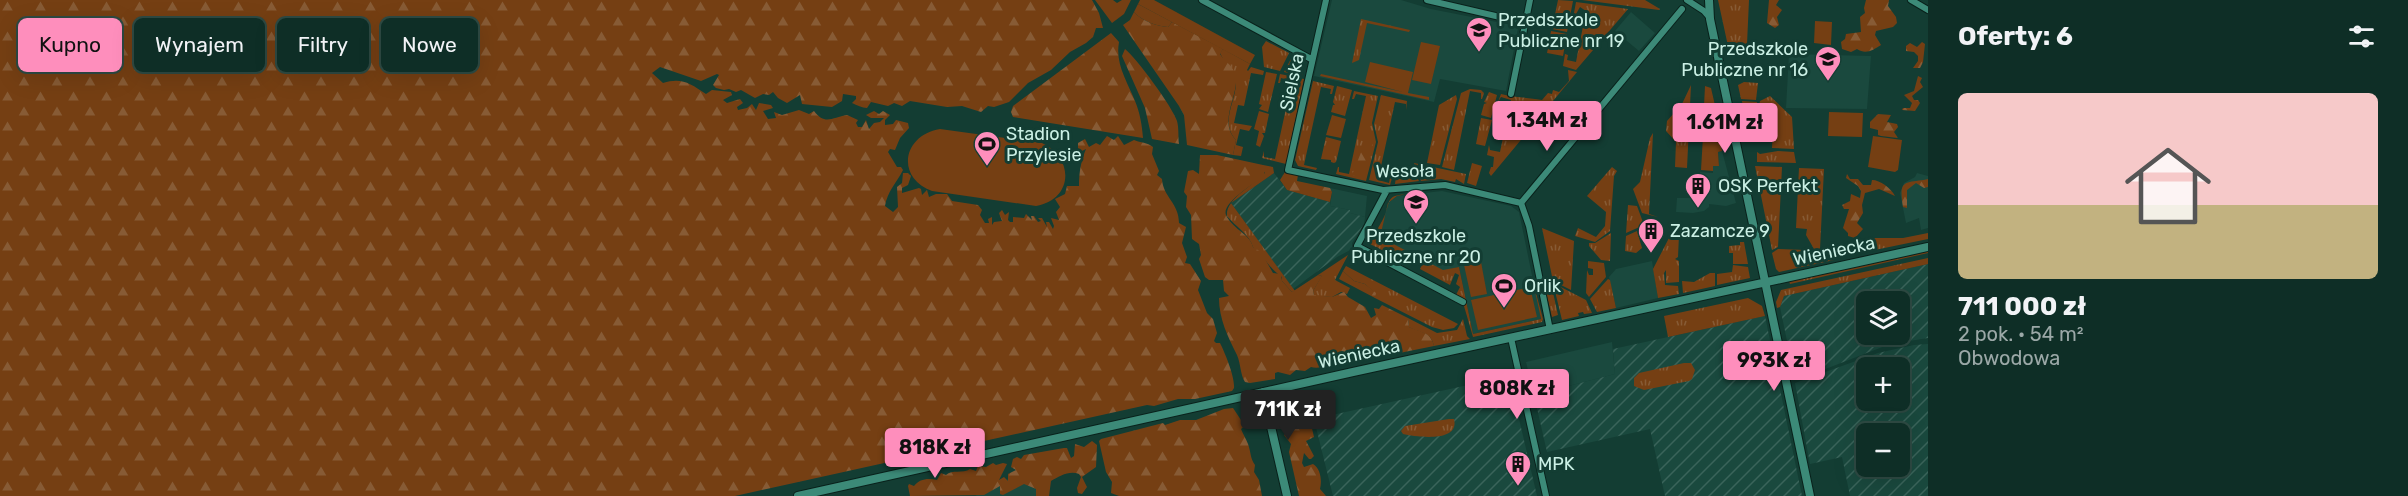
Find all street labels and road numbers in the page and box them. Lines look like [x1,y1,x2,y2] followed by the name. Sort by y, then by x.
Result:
[1275,51,1309,113] street label: Sielska
[1376,159,1434,183] street label: Wesoła
[1791,232,1877,270] street label: Wieniecka
[1316,335,1402,373] street label: Wieniecka

